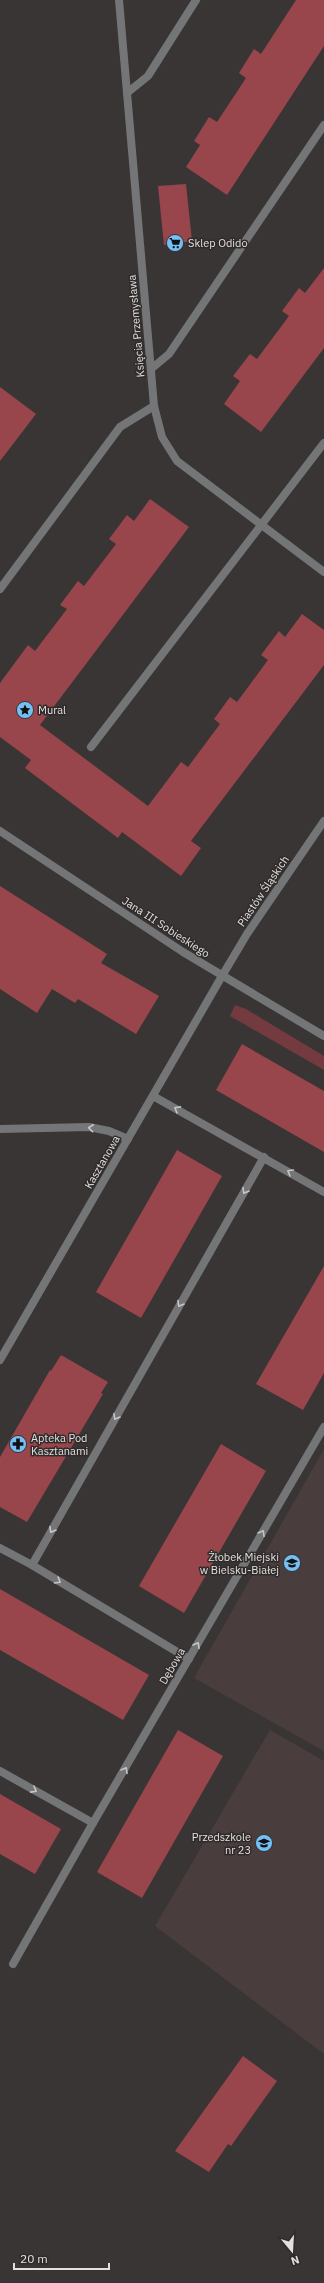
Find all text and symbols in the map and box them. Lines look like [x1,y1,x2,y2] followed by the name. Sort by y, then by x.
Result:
[165,233,185,253] supermarket icon: Sklep Odido
[188,236,248,250] place label: Sklep Odido
[125,274,147,378] street label: Księcia Przemysława
[15,700,35,720] place icon: Mural
[38,703,66,717] place label: Mural
[234,853,292,929] street label: Piastów Śląskich
[120,893,212,961] street label: Jana III Sobieskiego
[174,1106,181,1113] one-way arrow
[88,1123,94,1132] one-way arrow
[81,1133,123,1191] street label: Kasztanowa
[287,1170,294,1177] one-way arrow
[242,1187,249,1194] one-way arrow
[178,1300,185,1307] one-way arrow
[114,1413,121,1420] one-way arrow
[31,1431,88,1458] place label: Apteka Pod Kasztanami
[8,1434,28,1454] pharmacy icon: Apteka Pod Kasztanami
[49,1526,57,1533] one-way arrow
[258,1530,265,1537] one-way arrow
[200,1550,279,1577] place label: Żłobek Miejski w Bielsku-Białej
[282,1553,302,1573] school or university icon: Żłobek Miejski w Bielsku-Białej
[54,1576,61,1583] one-way arrow
[192,1642,199,1649] one-way arrow
[156,1645,188,1687] street label: Dębowa
[120,1767,127,1774] one-way arrow
[30,1786,37,1793] one-way arrow
[192,1830,251,1857] place label: Przedszkole nr 23
[254,1833,274,1853] school or university icon: Przedszkole nr 23
[272,2231,312,2271] north arrow
[14,2245,109,2271] scale bar
[20,2251,48,2266] text: 20 m
[289,2253,301,2268] text: N

